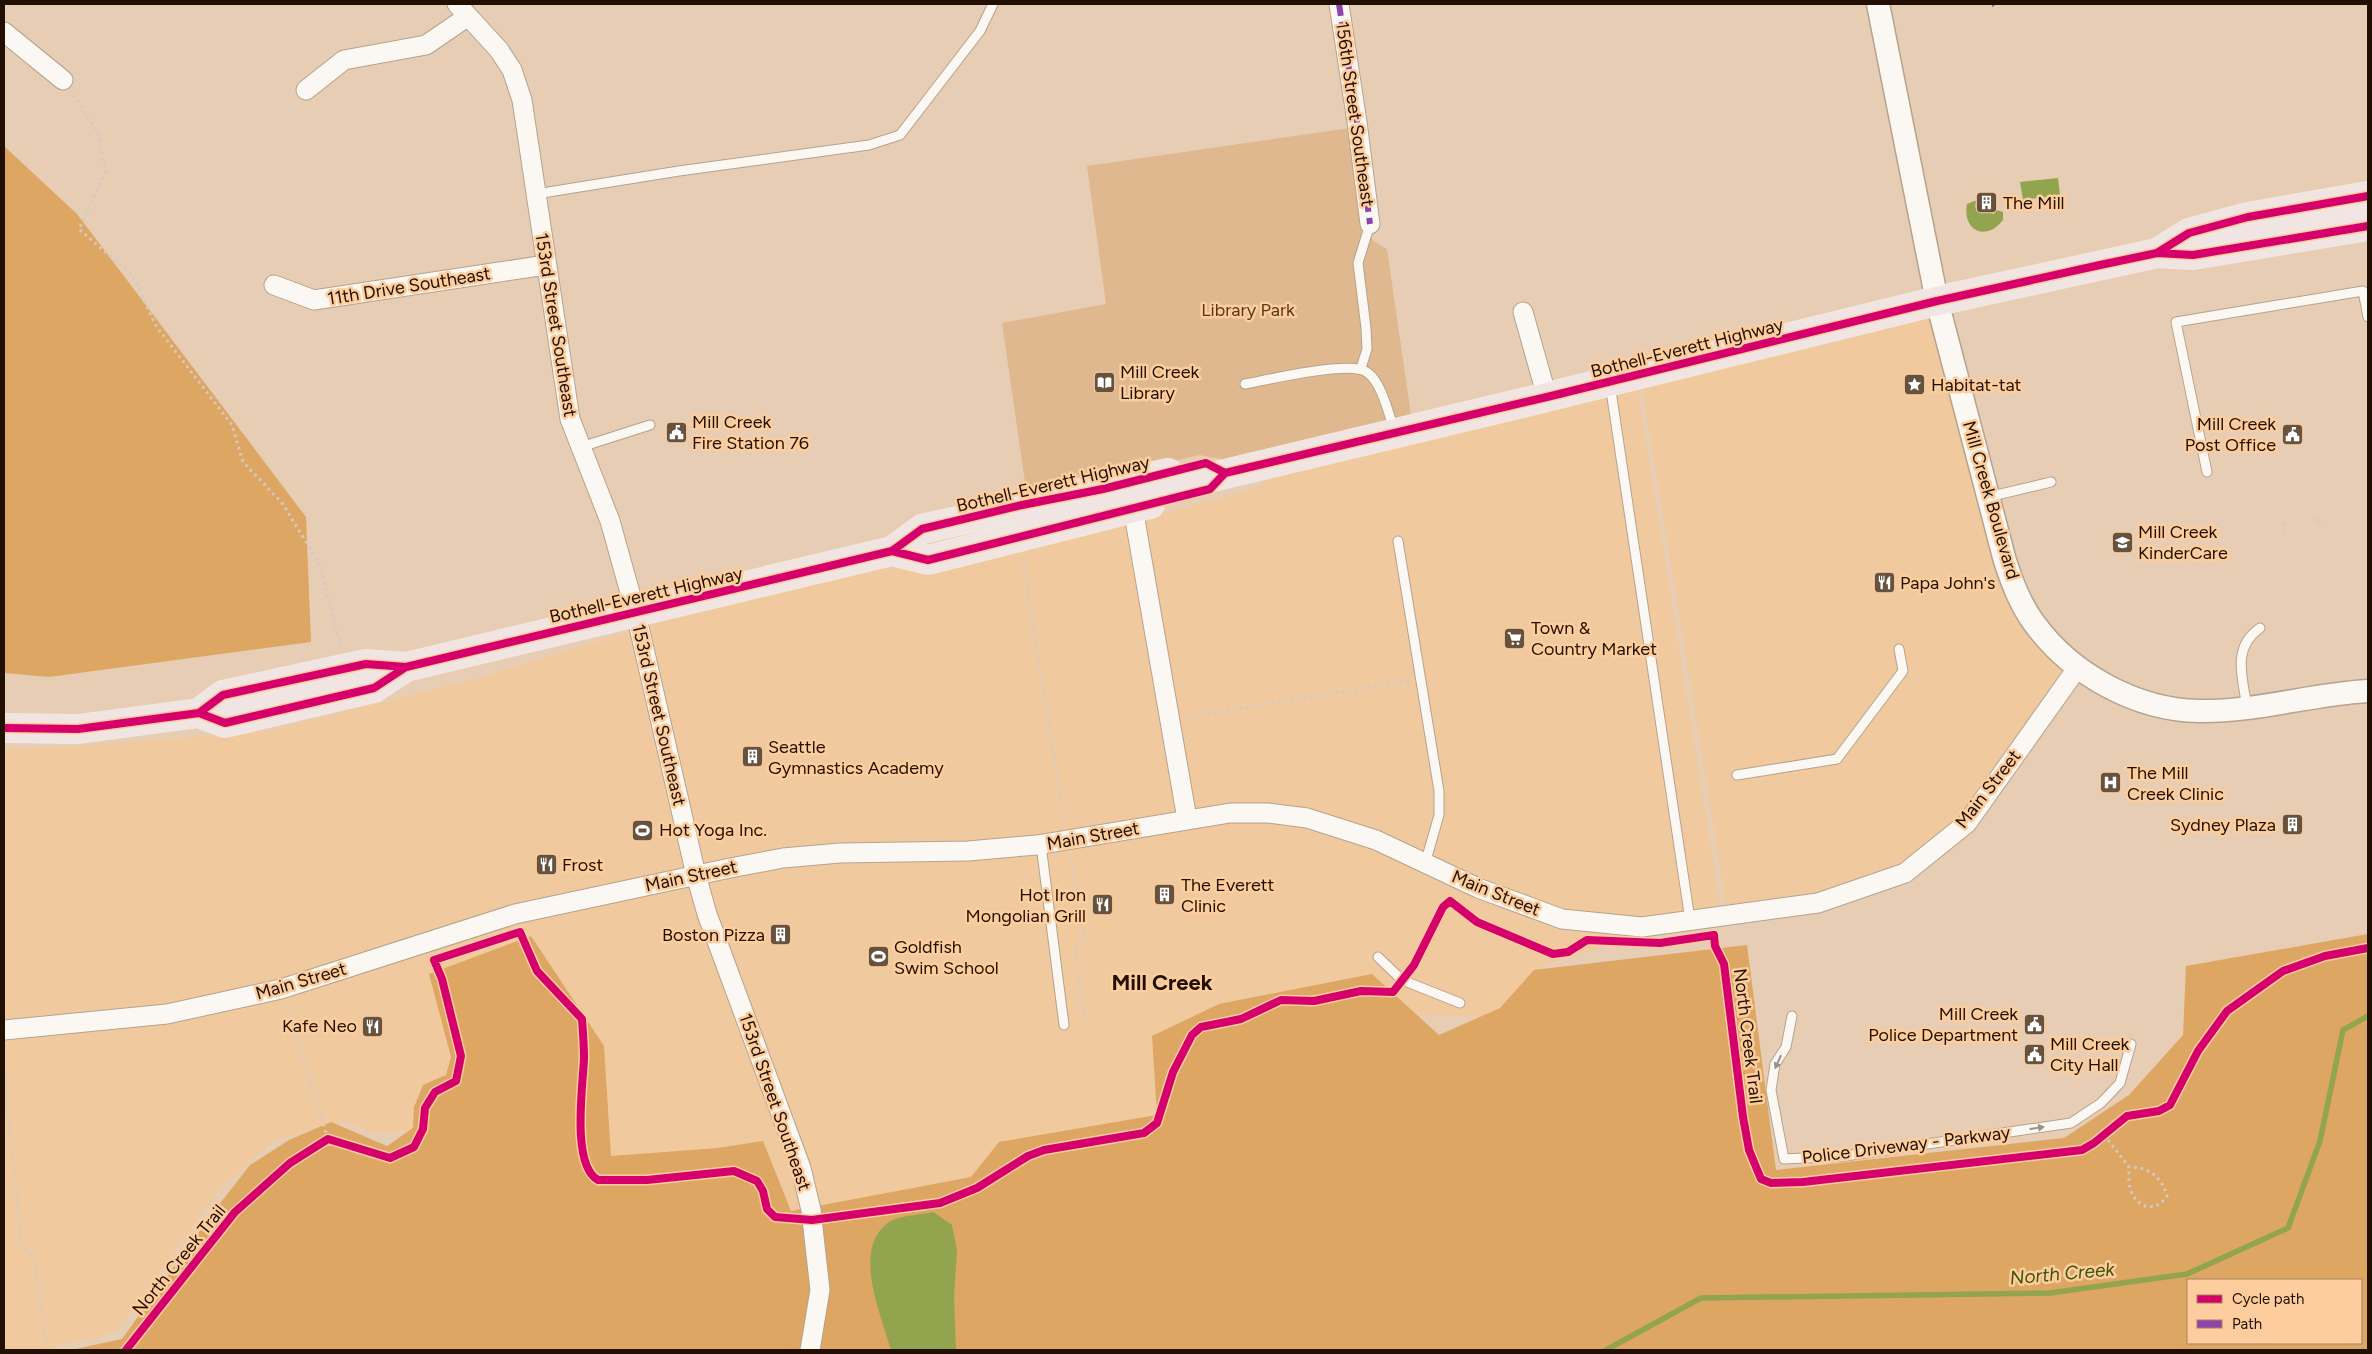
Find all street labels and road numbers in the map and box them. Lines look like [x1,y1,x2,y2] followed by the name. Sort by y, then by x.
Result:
[1331,20,1379,208] street label: 156th Street Southeast
[531,231,581,419] street label: 153rd Street Southeast
[326,262,492,310] street label: 11th Drive Southeast
[1588,313,1786,383] street label: Bothell-Everett Highway
[1958,418,2024,582] street label: Mill Creek Boulevard
[954,451,1152,517] street label: Bothell-Everett Highway
[547,562,745,628] street label: Bothell-Everett Highway
[627,622,691,808] street label: 153rd Street Southeast
[1951,745,2026,833] street label: Main Street
[1045,817,1141,855] street label: Main Street
[643,855,739,896] street label: Main Street
[1449,865,1544,921] street label: Main Street
[253,957,349,1004] street label: Main Street
[1729,967,1767,1105] street label: North Creek Trail
[734,1010,816,1194] street label: 153rd Street Southeast
[1801,1121,2012,1169] street label: Police Driveway - Parkway
[128,1200,230,1320] street label: North Creek Trail

